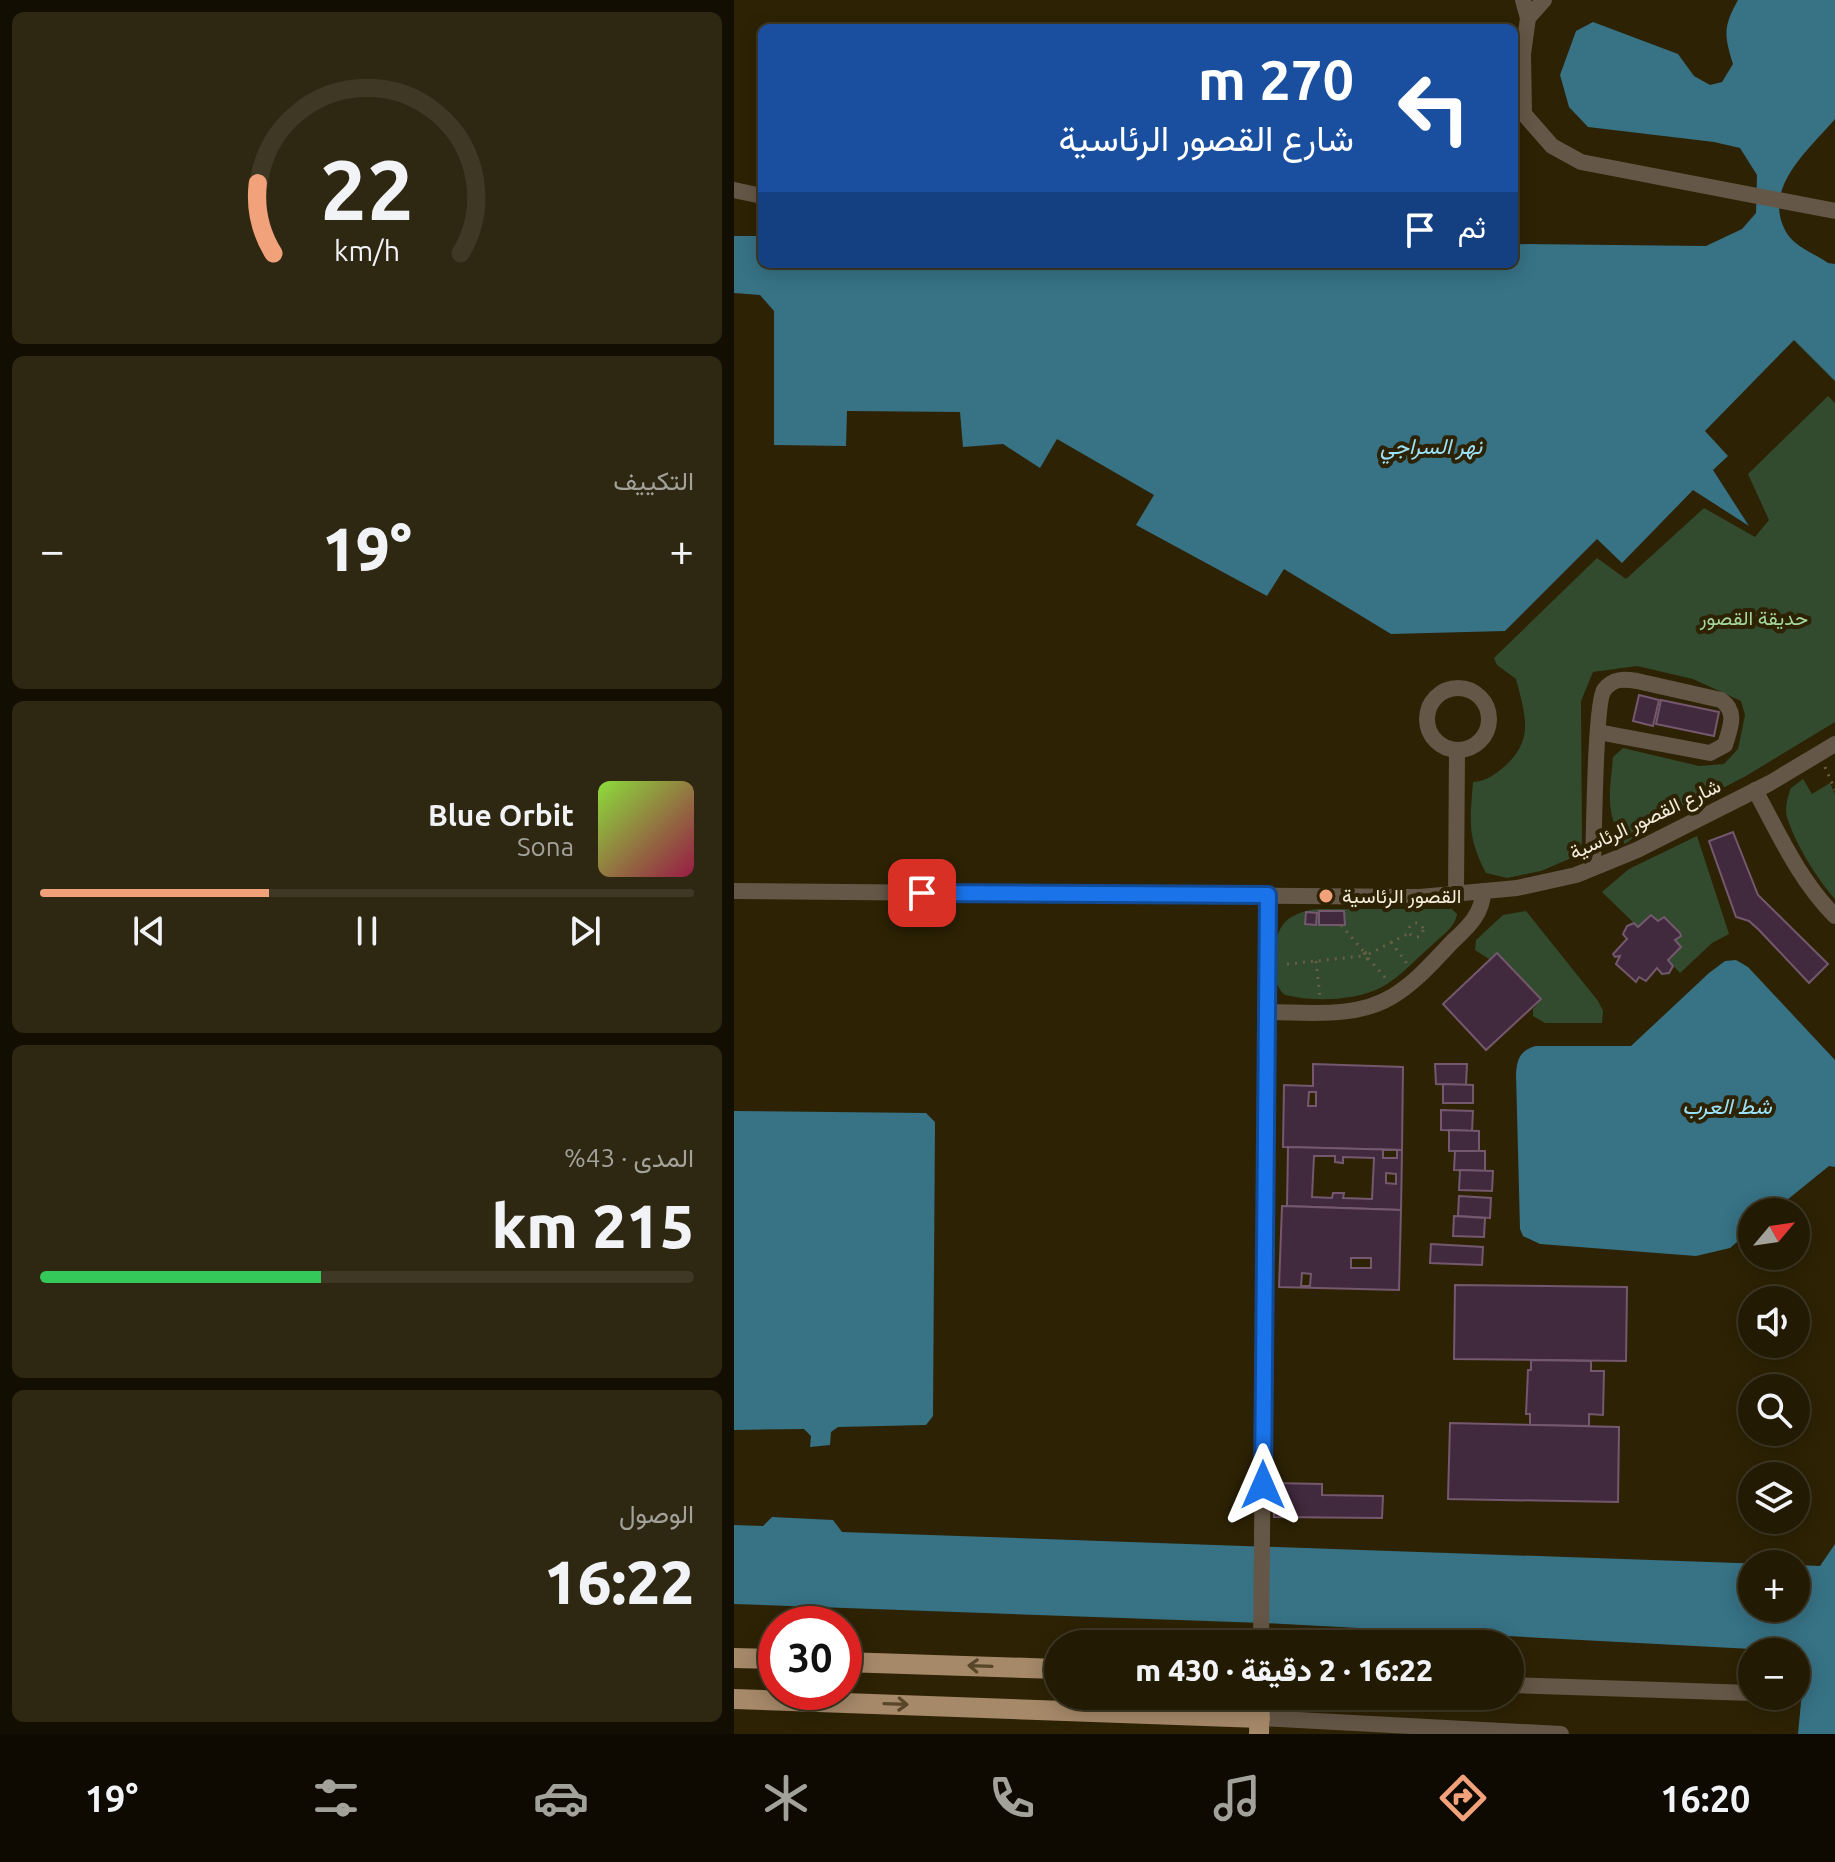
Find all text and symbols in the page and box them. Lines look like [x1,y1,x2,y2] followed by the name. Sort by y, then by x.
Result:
[1198,48,1354,111] text: 270 m
[1382,56,1486,160] icon: left
[1058,117,1354,158] text: شارع القصور الرئاسية
[320,142,414,236] text: 22
[1398,208,1442,252] icon: arrive
[1458,210,1486,244] text: ثم
[334,234,400,266] text: km/h
[1380,433,1484,464] water label: نهر السراجي
[613,466,694,495] text: التكييف
[322,515,412,582] text: 19°
[40,525,65,574] text: −
[669,525,694,574] text: +
[1699,606,1808,631] park label: حديقة القصور
[1566,773,1725,866] street label: شارع القصور الرئاسية
[428,798,574,832] text: Blue Orbit
[517,832,574,861] text: Sona
[888,859,956,927] pin
[900,871,944,915] icon: arrive
[1342,884,1461,909] place label: القصور الرئاسية
[1317,887,1335,905] marker: القصور الرئاسية
[127,909,171,953] icon: previous
[345,909,389,953] icon: pause
[563,909,607,953] icon: next
[1682,1093,1772,1120] water label: شط العرب
[564,1143,694,1172] text: المدى · 43%
[492,1192,694,1259] text: 215 km
[1738,1198,1810,1270] north arrow
[1738,1198,1810,1710] map controls
[1738,1286,1810,1358] button: sound
[1738,1374,1810,1446] button: search
[1221,1443,1305,1527] position arrow
[1738,1462,1810,1534] button: layers
[619,1499,694,1528] text: الوصول
[544,1548,694,1615] text: 16:22
[1738,1550,1810,1622] button: +
[758,1606,862,1710] speed limit sign: 30
[1738,1638,1810,1710] button: −
[1135,1653,1433,1687] text: 16:22 · 2 دقيقة · 430 m
[967,1659,994,1674] one-way arrow
[882,1697,909,1712] one-way arrow
[308,1770,364,1826] icon: filters
[533,1770,589,1826] icon: car
[758,1770,814,1826] icon: climate
[984,1770,1040,1826] icon: phone
[1209,1770,1265,1826] icon: music
[1435,1770,1491,1826] icon: directions
[85,1778,138,1819] text: 19°
[1660,1778,1750,1819] text: 16:20

